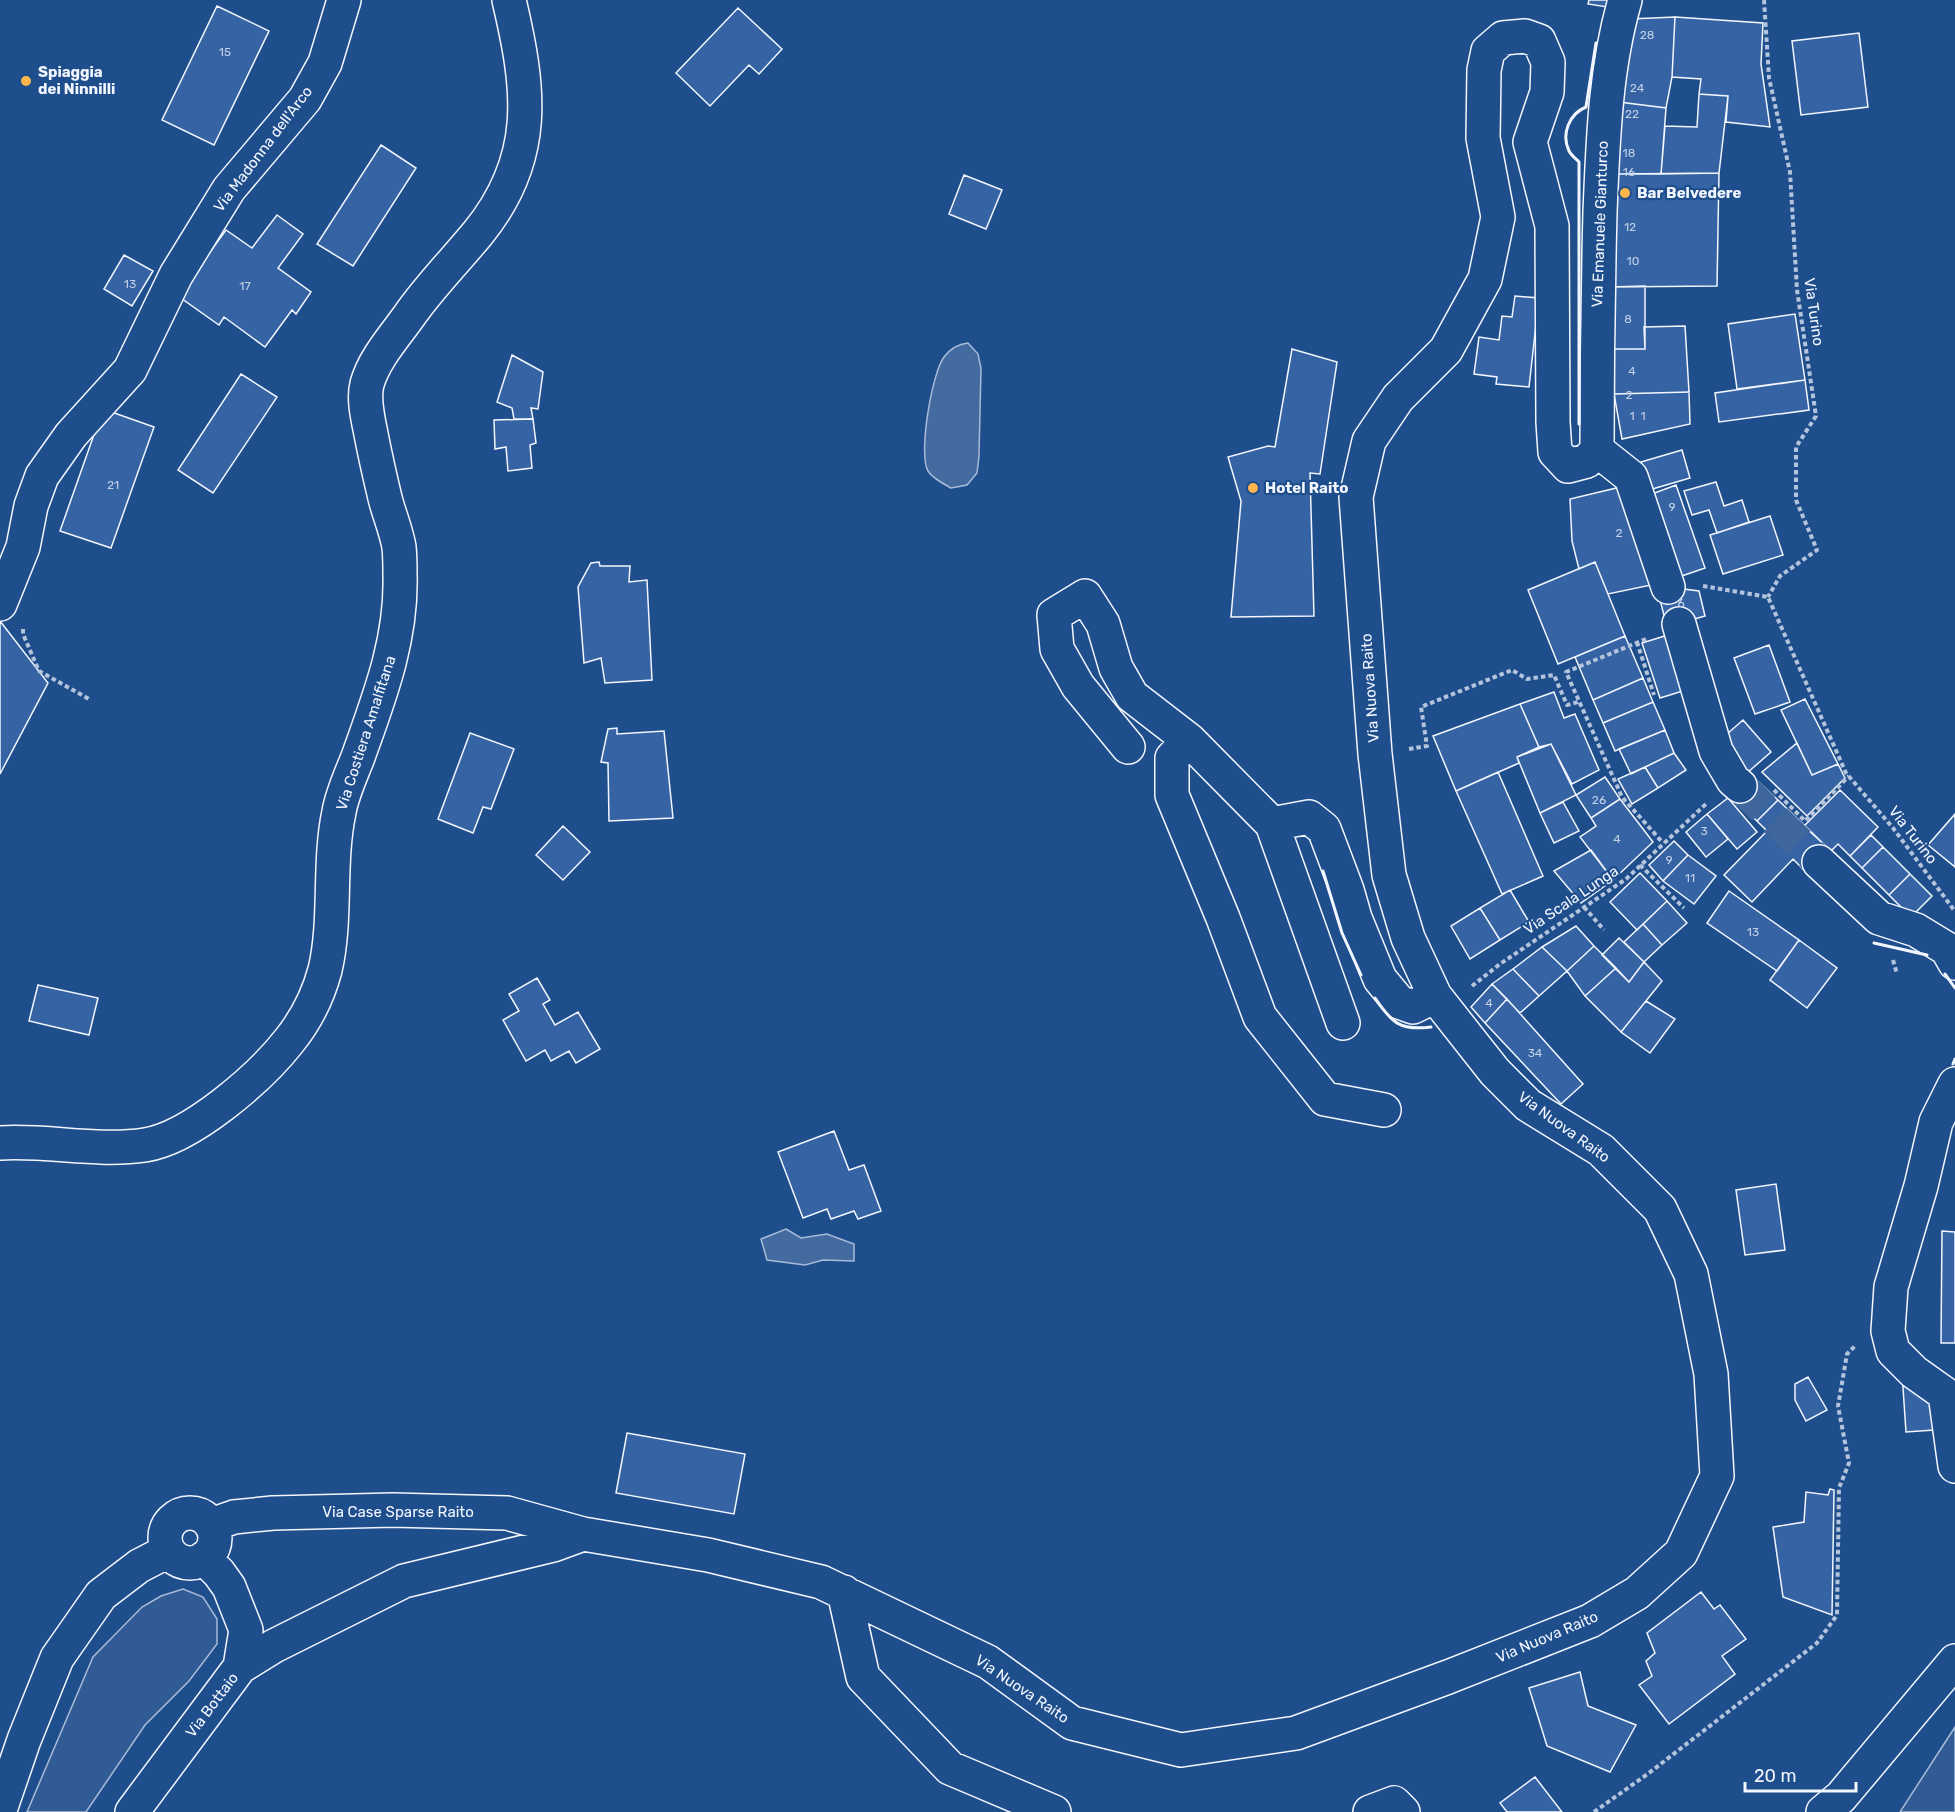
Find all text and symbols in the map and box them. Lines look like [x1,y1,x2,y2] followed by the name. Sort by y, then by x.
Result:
[1640,28,1654,42] house number: 28
[219,45,231,59] house number: 15
[38,63,115,98] place label: Spiaggia dei Ninnilli
[19,74,33,88] marker: Spiaggia dei Ninnilli
[1630,81,1645,95] house number: 24
[210,83,316,215] street label: Via Madonna dell'Arco
[1625,107,1639,121] house number: 22
[1588,140,1612,308] street label: Via Emanuele Gianturco
[1623,146,1635,160] house number: 18
[1623,165,1635,179] house number: 16
[1637,184,1742,202] place label: Bar Belvedere
[1618,186,1632,200] marker: Bar Belvedere
[1624,220,1636,234] house number: 12
[1627,254,1639,268] house number: 10
[124,277,136,291] house number: 13
[1800,277,1828,347] street label: Via Turino
[239,279,251,293] house number: 17
[1624,312,1632,326] house number: 8
[1628,364,1636,378] house number: 4
[1625,388,1633,402] house number: 2
[1629,409,1635,423] house number: 1
[1640,409,1646,423] house number: 1
[107,478,119,492] house number: 21
[1265,479,1348,497] place label: Hotel Raito
[1246,481,1260,495] marker: Hotel Raito
[1668,500,1676,514] house number: 9
[1615,526,1623,540] house number: 2
[1677,596,1685,610] house number: 6
[1357,633,1383,743] street label: Via Nuova Raito
[332,653,400,813] street label: Via Costiera Amalfitana
[1592,793,1606,807] house number: 26
[1885,802,1941,868] street label: Via Turino
[1700,824,1708,838] house number: 3
[1613,832,1621,846] house number: 4
[1665,853,1673,867] house number: 9
[1520,862,1622,938] street label: Via Scala Lunga
[1685,871,1695,885] house number: 11
[1747,925,1759,939] house number: 13
[1485,996,1493,1010] house number: 4
[1528,1046,1543,1060] house number: 34
[1514,1088,1614,1166] street label: Via Nuova Raito
[322,1503,474,1521] street label: Via Case Sparse Raito
[1493,1607,1601,1667] street label: Via Nuova Raito
[972,1651,1072,1727] street label: Via Nuova Raito
[182,1669,242,1741] street label: Via Bottaio
[1745,1755,1856,1793] scale bar
[1754,1765,1796,1787] text: 20 m

